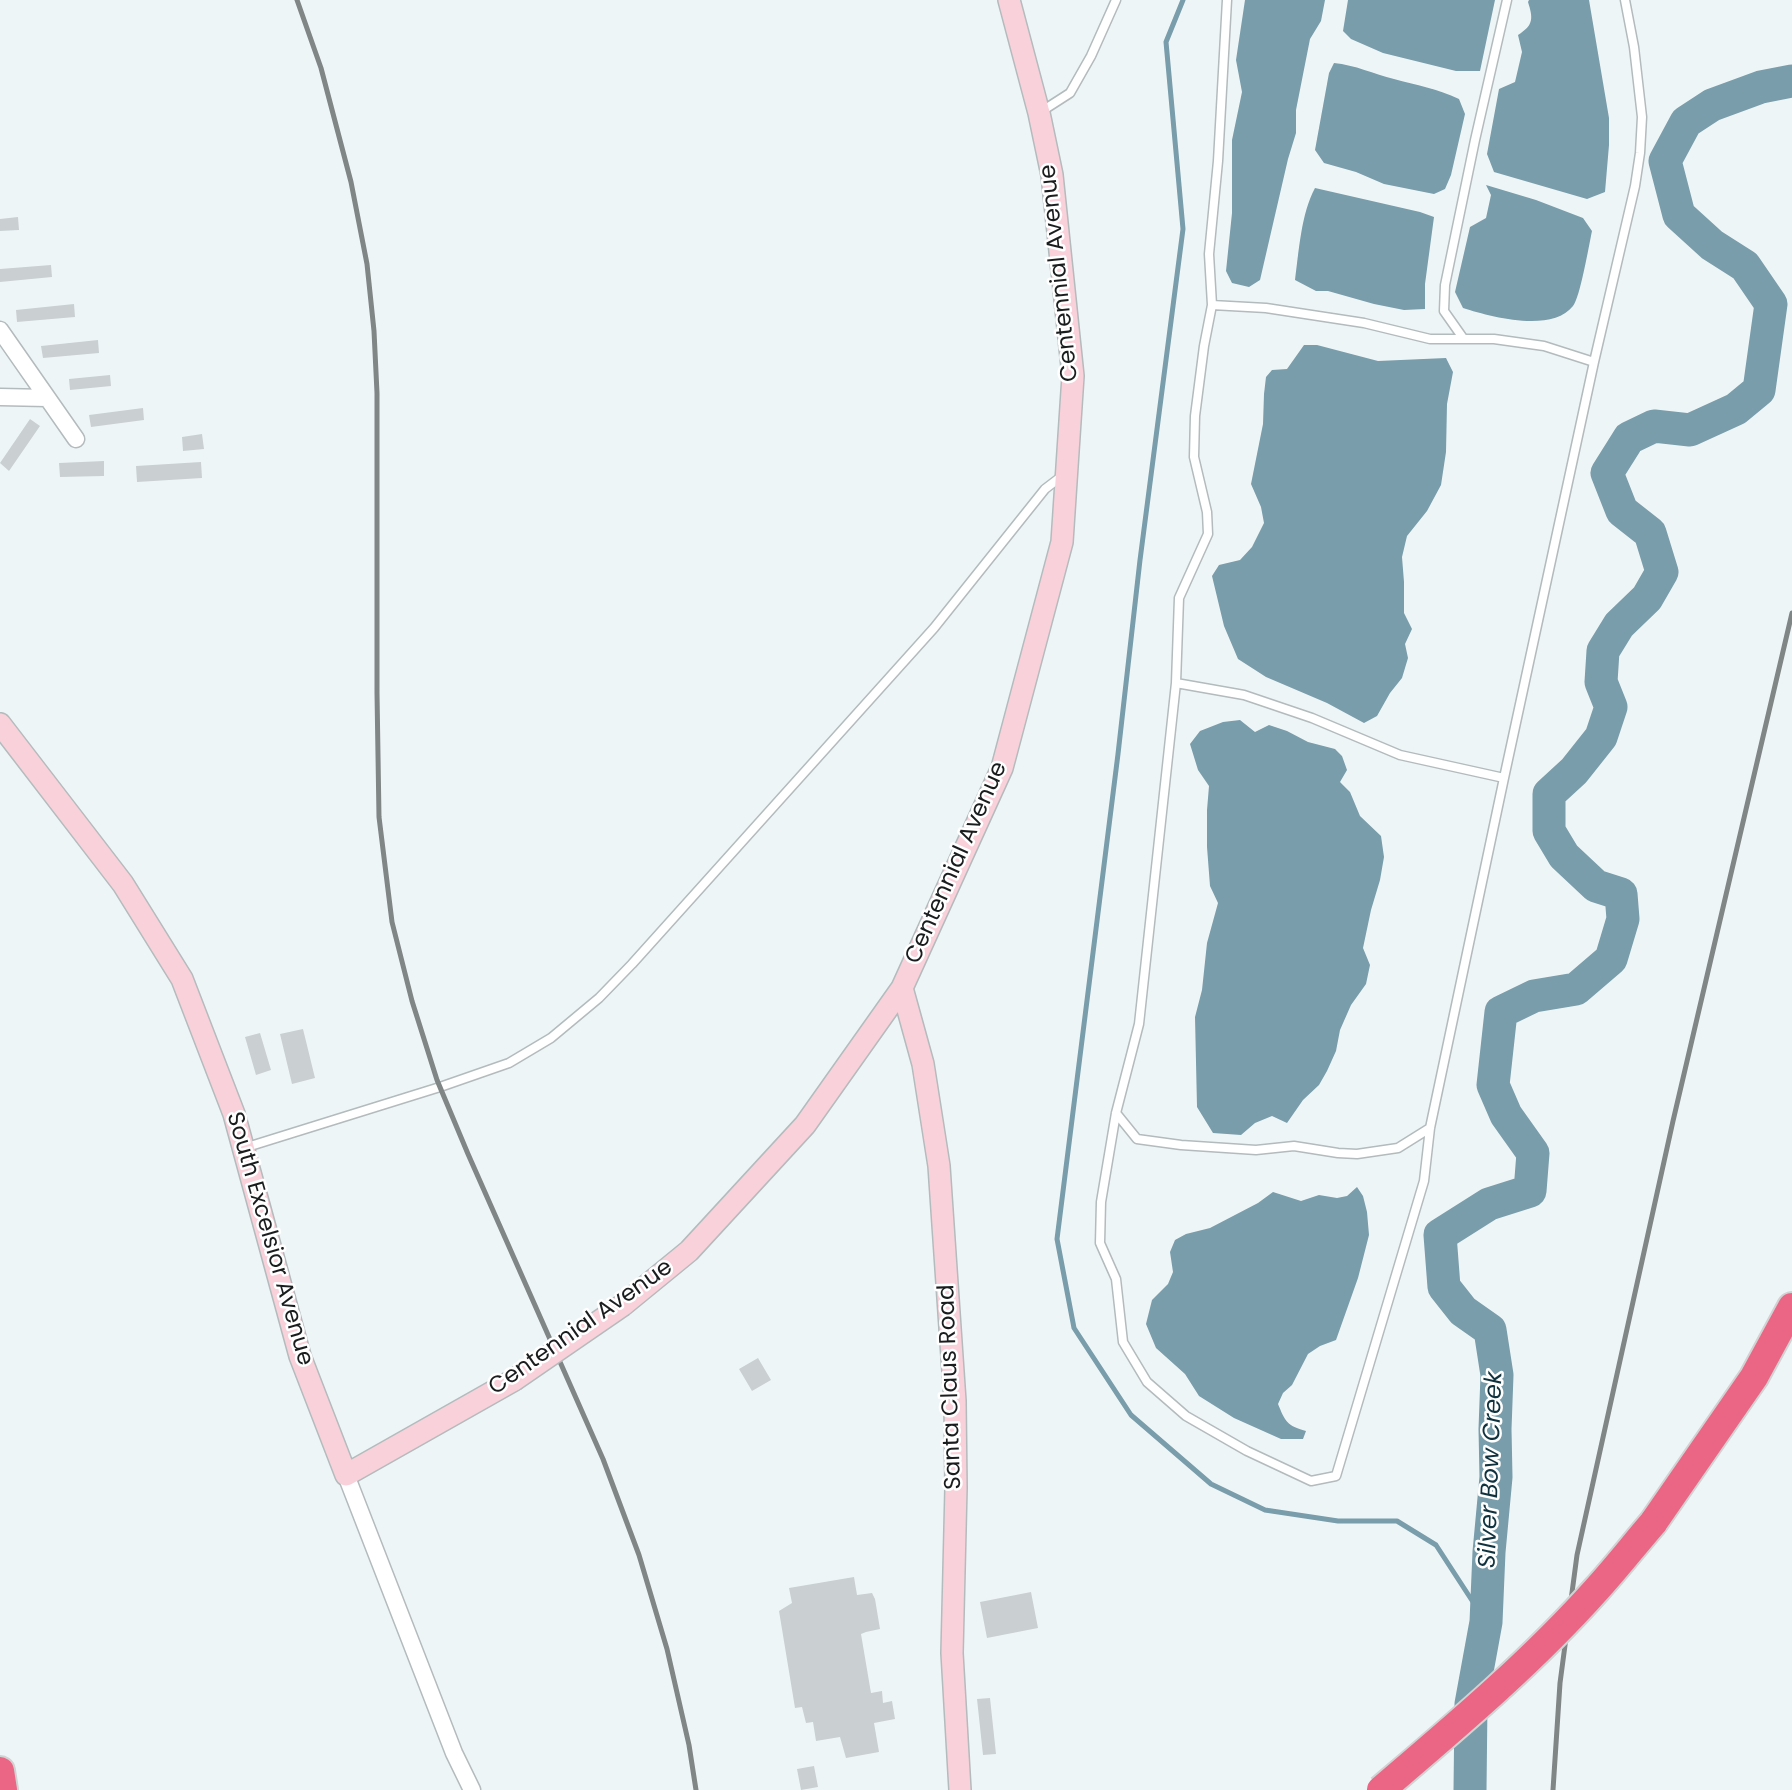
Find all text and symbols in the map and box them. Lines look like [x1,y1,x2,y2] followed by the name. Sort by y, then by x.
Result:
[1035,163,1085,383] street label: Centennial Avenue
[900,758,1014,968] street label: Centennial Avenue
[220,1109,318,1369] street label: South Excelsior Avenue
[484,1254,678,1402] street label: Centennial Avenue
[934,1284,968,1490] street label: Santa Claus Road
[1474,1371,1510,1569] water label: Silver Bow Creek

